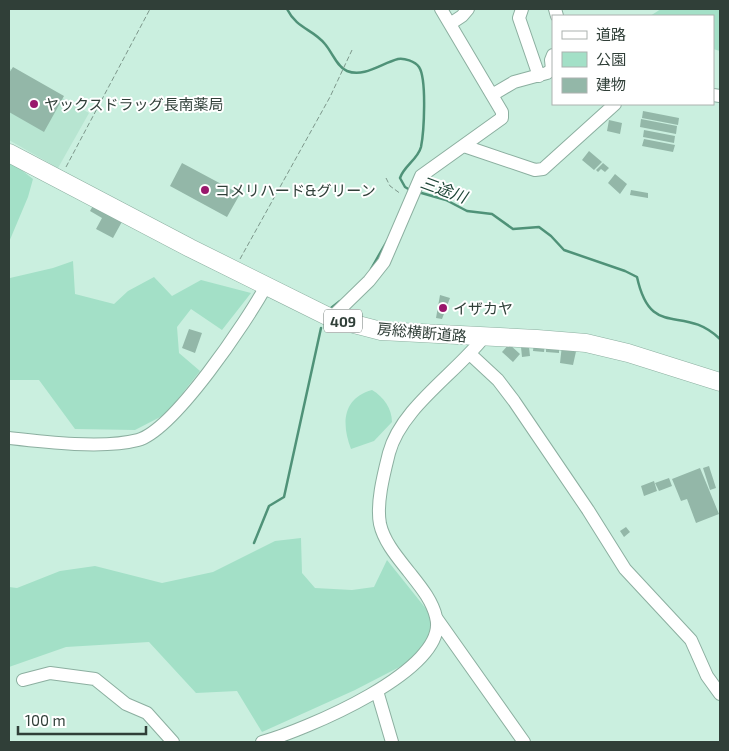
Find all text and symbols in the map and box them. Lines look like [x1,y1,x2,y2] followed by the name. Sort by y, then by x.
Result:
[552,15,714,105] legend
[596,25,626,43] text: 道路
[596,50,626,68] text: 公園
[596,75,626,93] text: 建物
[44,95,224,113] place label: ヤックスドラッグ長南薬局
[28,98,40,110] marker: ヤックスドラッグ長南薬局
[418,172,472,207] water label: 三途川
[215,181,376,199] place label: コメリハード&グリーン
[199,184,211,196] marker: コメリハード&グリーン
[453,299,513,317] place label: イザカヤ
[437,302,449,314] marker: イザカヤ
[324,310,362,332] road number: 409
[376,319,468,345] street label: 房総横断道路
[18,704,145,736] scale bar
[25,711,66,729] text: 100 m

